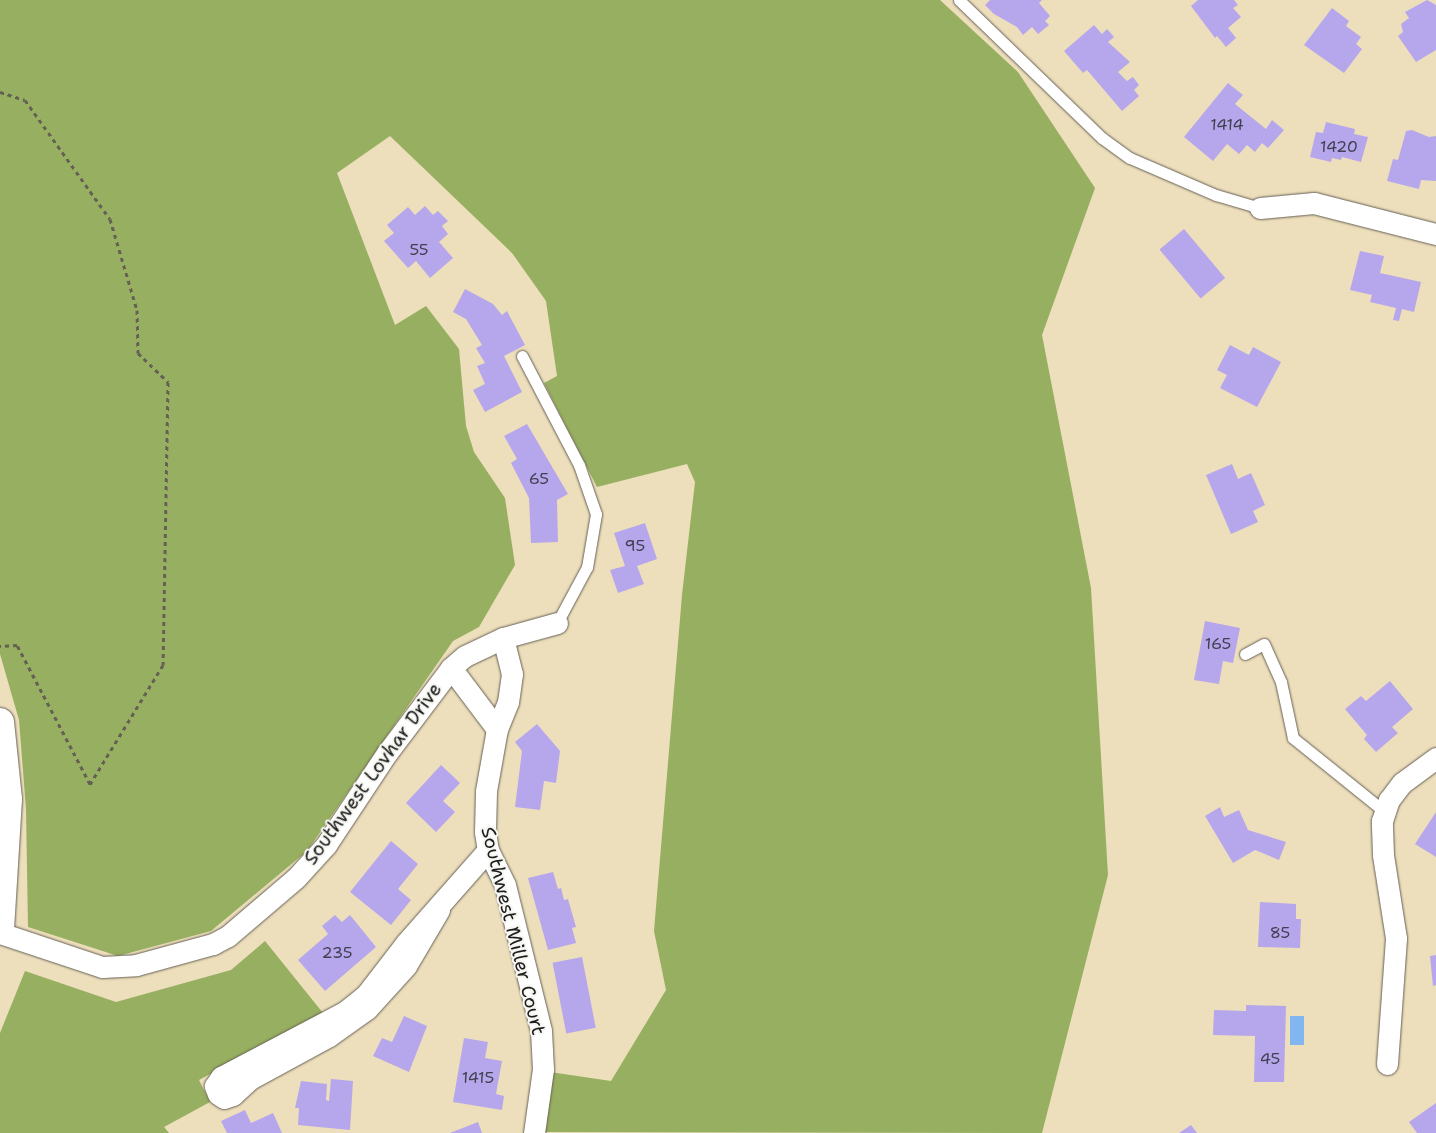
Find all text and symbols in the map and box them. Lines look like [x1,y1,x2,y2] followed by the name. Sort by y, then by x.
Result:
[1210,115,1244,135] house number: 1414
[1320,137,1358,157] house number: 1420
[409,240,429,260] house number: 55
[529,469,549,489] house number: 65
[625,536,645,556] house number: 95
[1205,634,1231,654] house number: 165
[299,679,447,869] street label: Southwest Lovhar Drive
[476,825,550,1037] street label: Southwest Miller Court
[1270,923,1290,943] house number: 85
[322,943,352,963] house number: 235
[1260,1049,1280,1069] house number: 45
[462,1068,494,1088] house number: 1415

